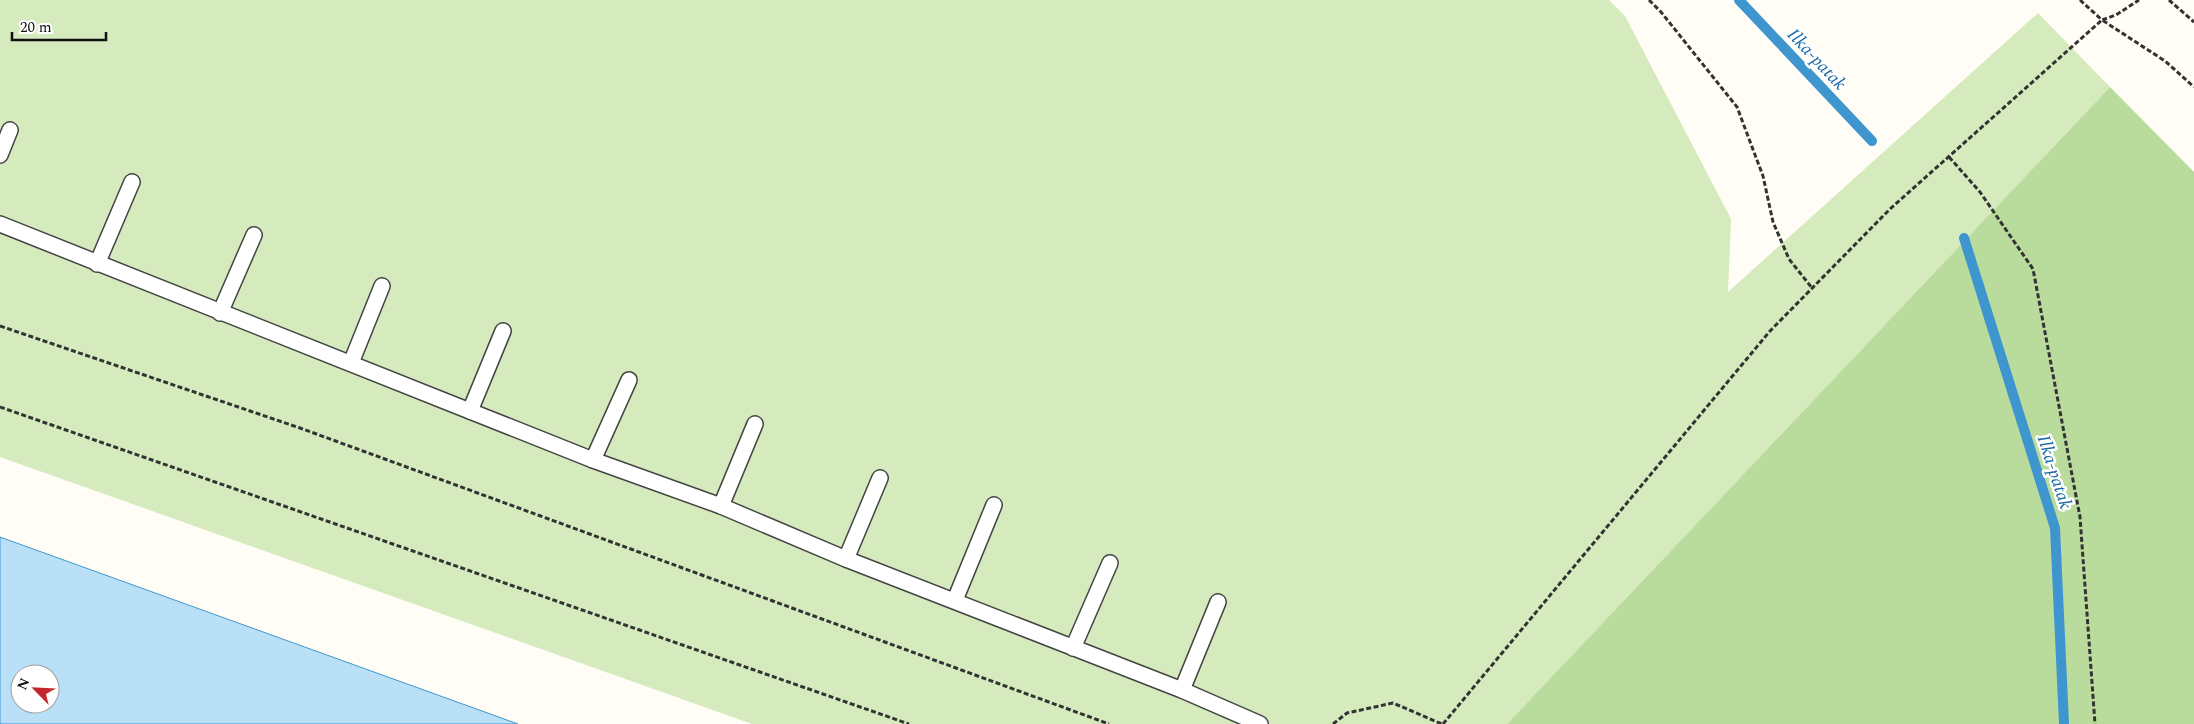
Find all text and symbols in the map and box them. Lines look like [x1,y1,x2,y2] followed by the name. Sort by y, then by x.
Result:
[12,10,106,42] scale bar
[20,16,52,39] text: 20 m
[1781,22,1853,97] water label: Ilka-patak
[2030,432,2079,513] water label: Ilka-patak
[10,664,60,714] north arrow
[12,674,35,693] text: N

